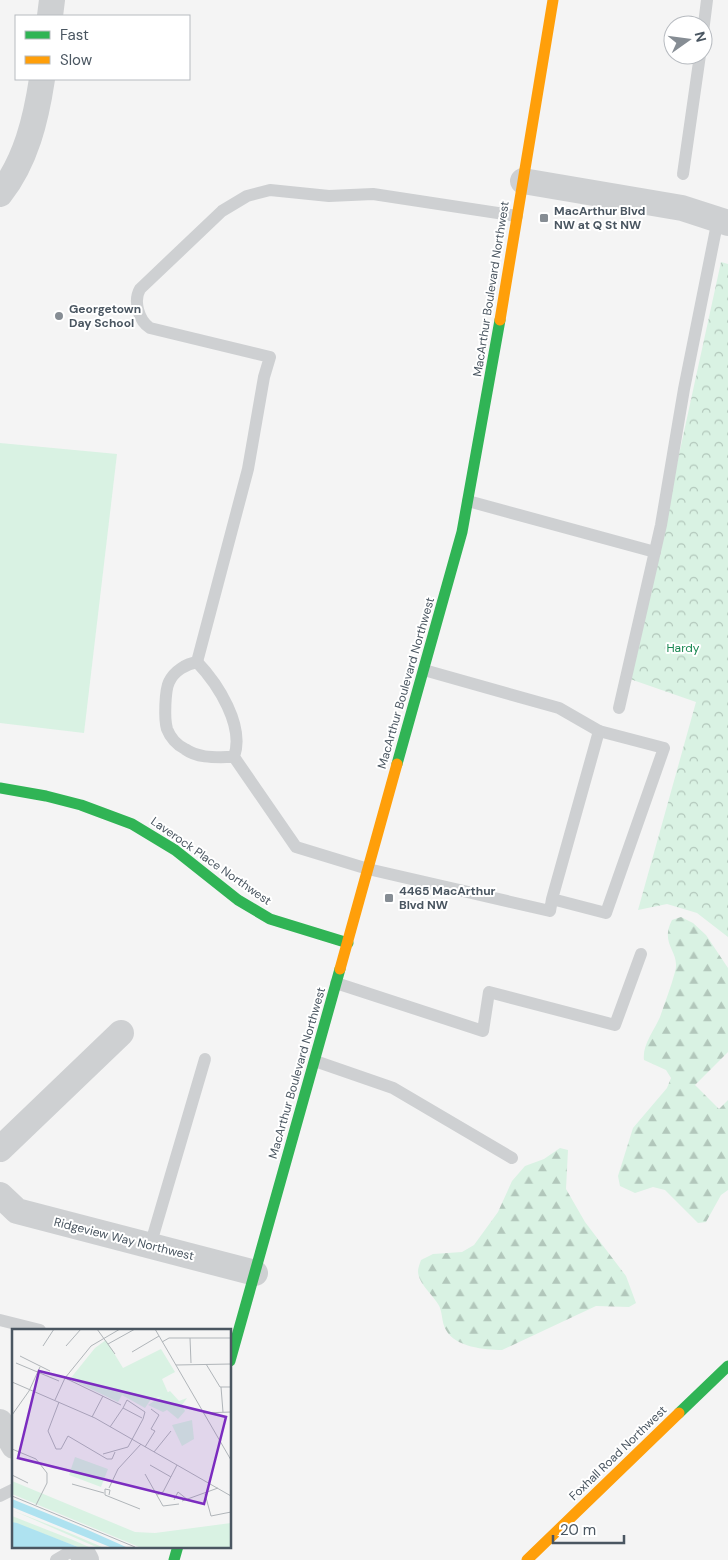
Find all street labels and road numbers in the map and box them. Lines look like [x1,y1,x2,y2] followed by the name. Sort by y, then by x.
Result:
[469,200,513,378] street label: MacArthur Boulevard Northwest
[374,595,438,771] street label: MacArthur Boulevard Northwest
[148,813,275,909] street label: Laverock Place Northwest
[265,985,329,1161] street label: MacArthur Boulevard Northwest
[52,1214,196,1264] street label: Ridgeview Way Northwest
[566,1402,670,1504] street label: Foxhall Road Northwest

